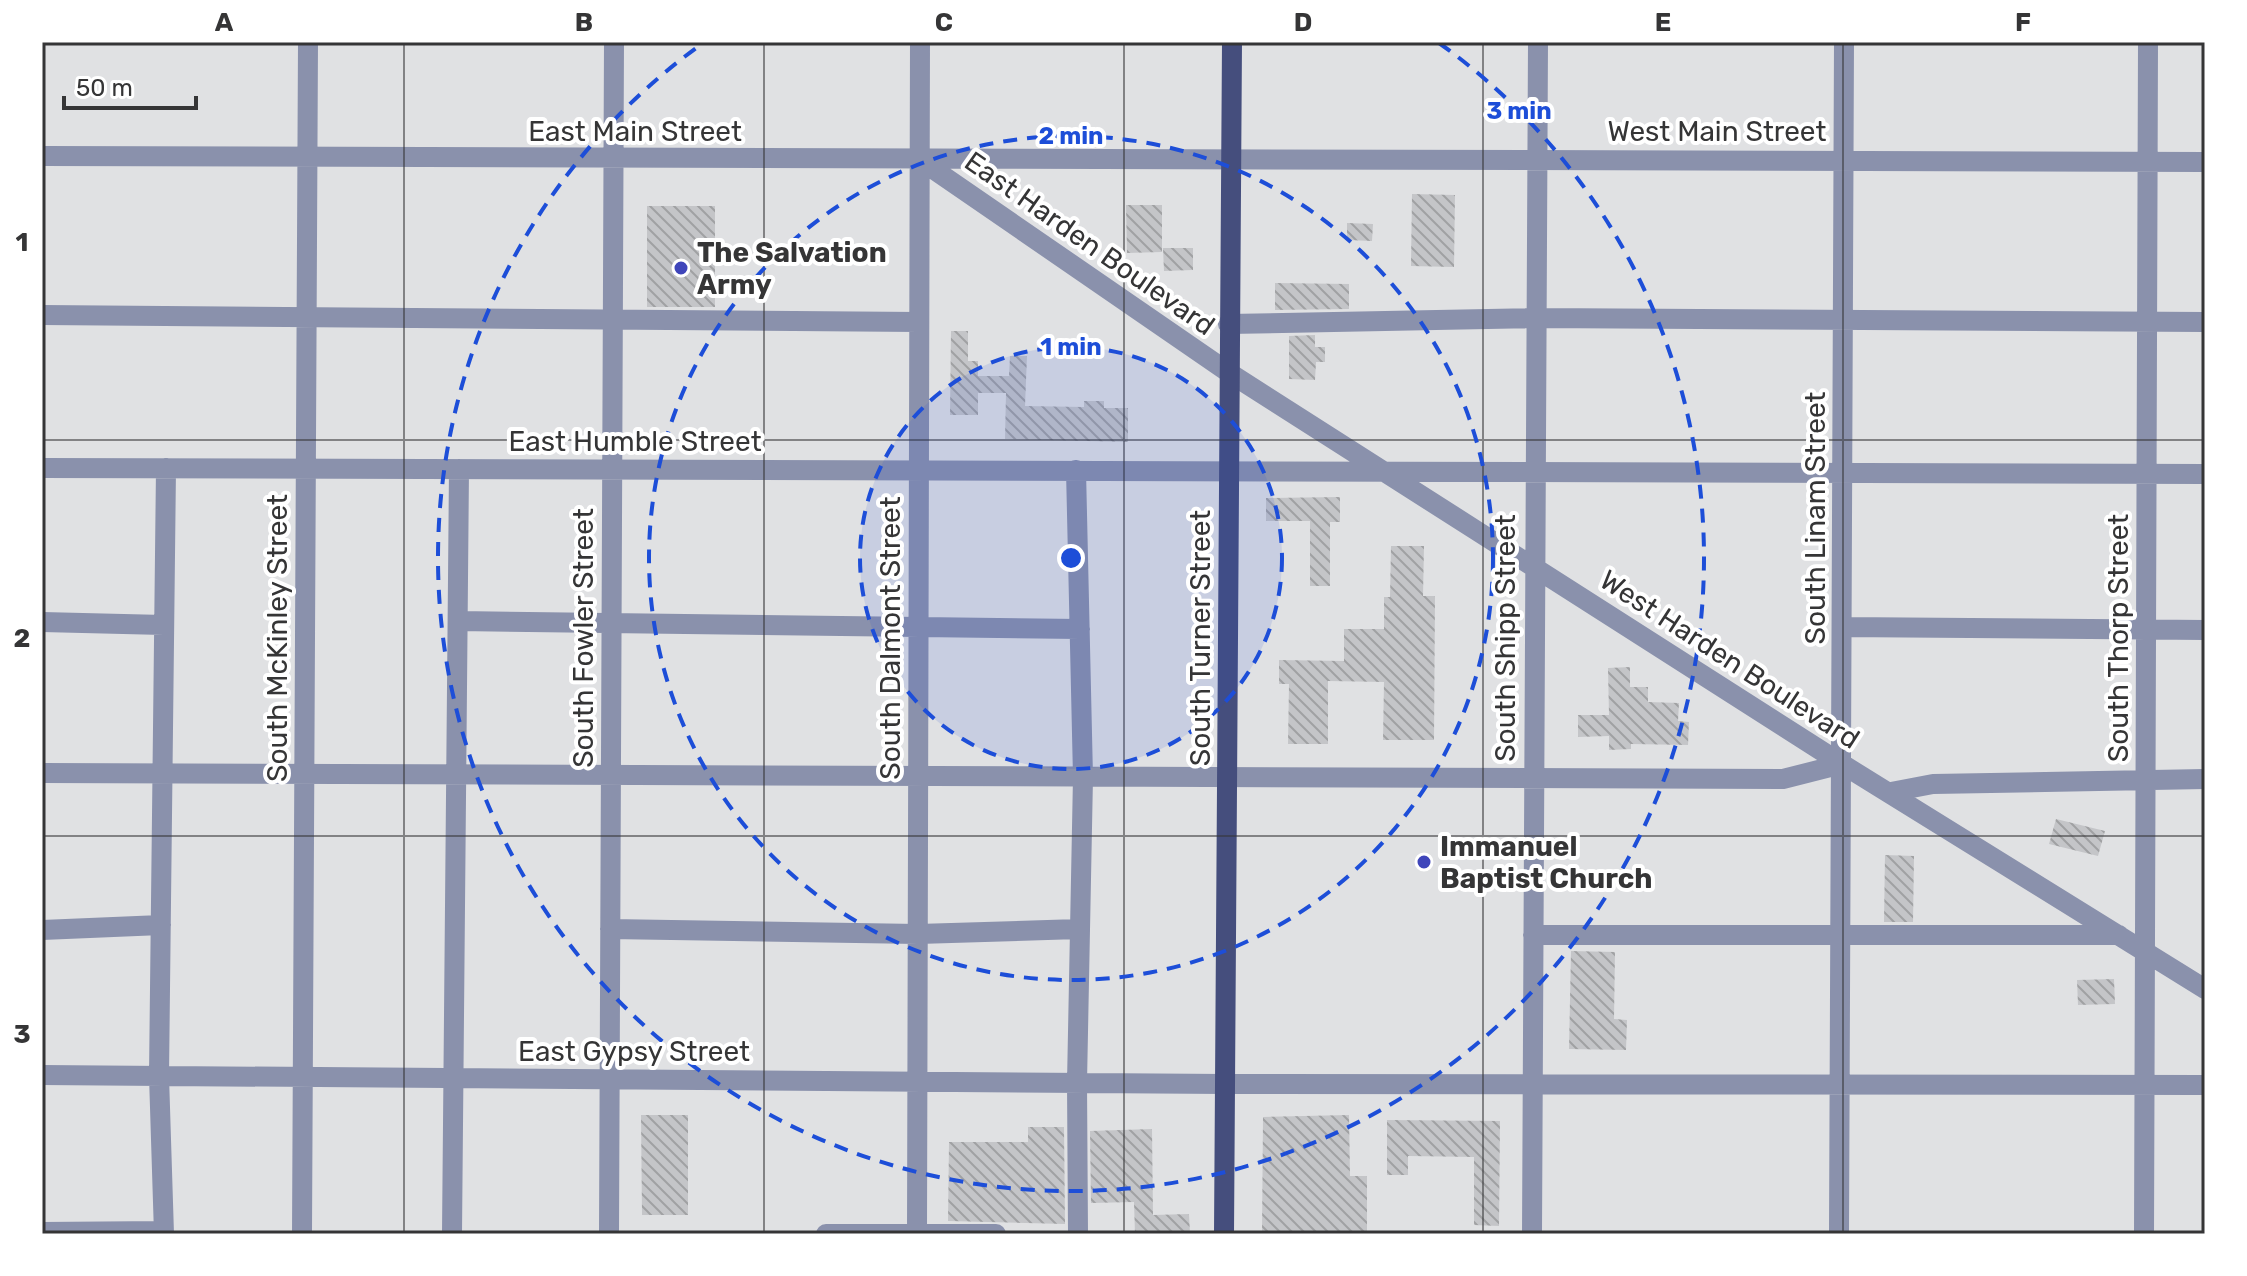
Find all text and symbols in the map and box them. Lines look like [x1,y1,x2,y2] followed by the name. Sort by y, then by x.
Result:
[215,7,234,38] text: A
[575,7,593,38] text: B
[935,7,953,38] text: C
[1294,7,1312,38] text: D
[1655,7,1671,38] text: E
[2015,7,2031,38] text: F
[64,60,196,110] scale bar
[76,74,133,102] text: 50 m
[1486,97,1552,125] text: 3 min
[528,115,742,148] street label: East Main Street
[1608,115,1826,148] street label: West Main Street
[1039,122,1104,150] text: 2 min
[958,145,1221,342] street label: East Harden Boulevard
[16,227,28,258] text: 1
[697,236,887,301] place label: The Salvation Army
[672,259,690,277] marker: The Salvation Army
[1040,333,1102,361] text: 1 min
[1799,392,1832,644] street label: South Linam Street
[508,425,762,458] street label: East Humble Street
[261,494,294,782] street label: South McKinley Street
[874,496,907,780] street label: South Dalmont Street
[567,508,600,768] street label: South Fowler Street
[1184,510,1217,766] street label: South Turner Street
[1489,514,1522,762] street label: South Shipp Street
[2102,514,2135,762] street label: South Thorp Street
[1057,544,1085,572] centre of rings
[1594,563,1866,756] street label: West Harden Boulevard
[14,623,30,654] text: 2
[1440,830,1652,895] place label: Immanuel Baptist Church
[1415,853,1433,871] marker: Immanuel Baptist Church
[13,1019,31,1050] text: 3
[518,1035,750,1068] street label: East Gypsy Street

